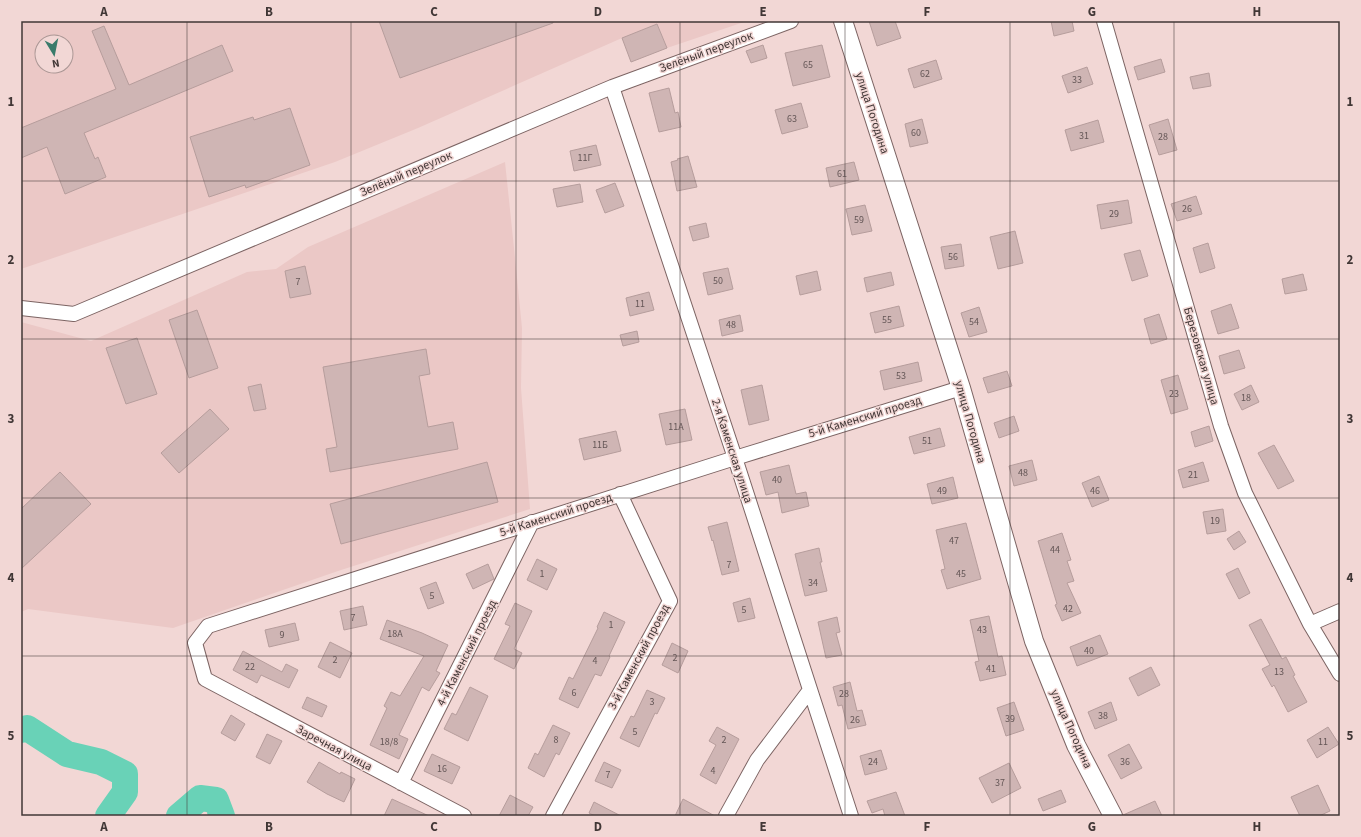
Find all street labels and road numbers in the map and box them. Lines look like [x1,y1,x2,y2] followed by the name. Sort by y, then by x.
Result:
[657,27,755,77] street label: Зелёный переулок
[851,70,893,156] street label: улица Погодина
[357,147,455,201] street label: Зелёный переулок
[1179,305,1223,407] street label: Березовская улица
[950,379,990,465] street label: улица Погодина
[806,392,924,442] street label: 5-й Каменский проезд
[707,397,757,505] street label: 2-я Каменская улица
[498,489,615,541] street label: 5-й Каменский проезд
[433,596,501,709] street label: 4-й Каменский проезд
[605,602,673,712] street label: 3-й Каменский проезд
[1046,687,1096,771] street label: улица Погодина
[293,721,375,775] street label: Заречная улица

